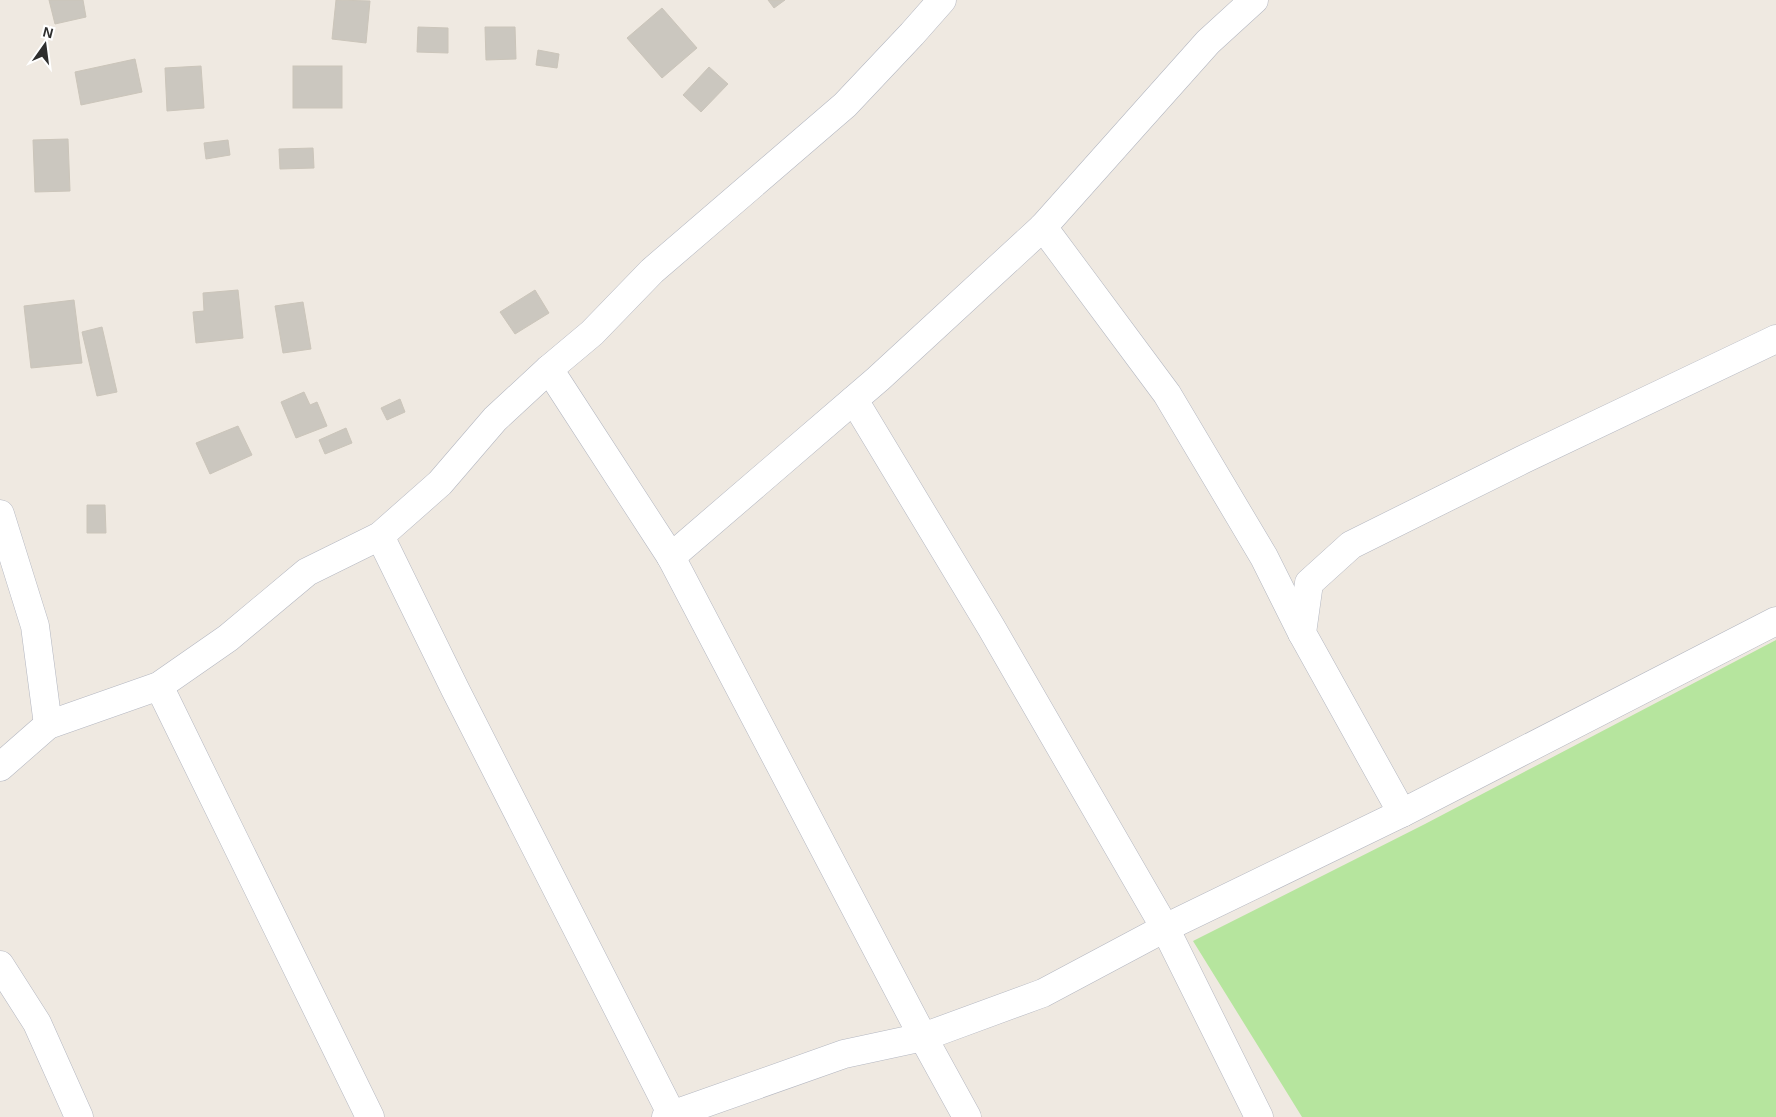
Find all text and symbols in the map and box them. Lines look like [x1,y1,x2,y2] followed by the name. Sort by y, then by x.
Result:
[20,20,70,70] north arrow
[41,23,55,41] text: N

